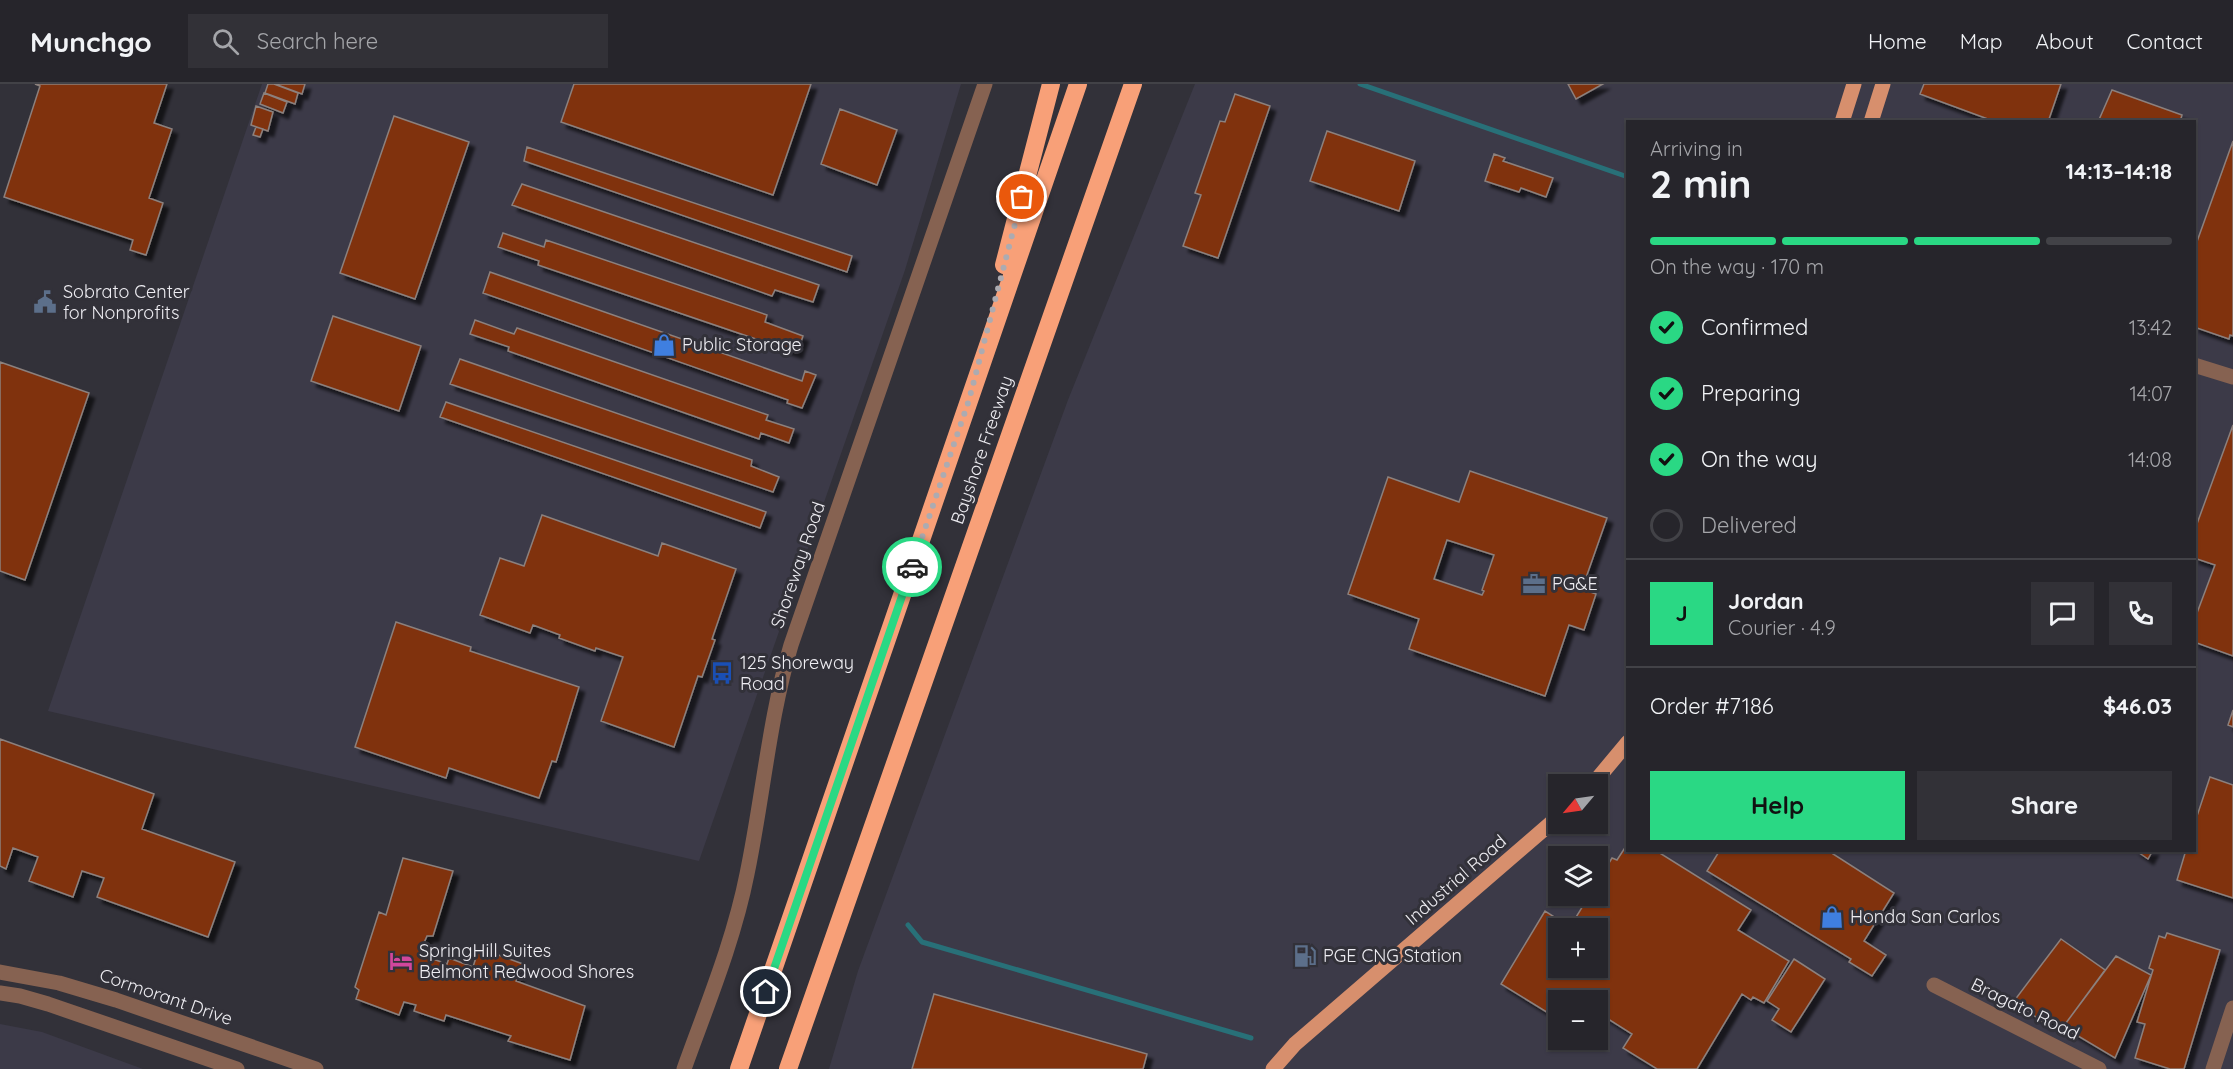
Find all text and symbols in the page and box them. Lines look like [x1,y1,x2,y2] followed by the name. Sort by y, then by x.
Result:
[188,14,608,68] search box
[30,24,152,59] text: Munchgo
[209,25,242,58] icon: search
[257,27,378,55] text: Search here
[1868,28,1927,54] text: Home
[1960,28,2003,54] text: Map
[2036,28,2094,54] text: About
[2127,28,2203,54] text: Contact
[1650,136,1743,161] text: Arriving in
[2066,157,2172,185] text: 14:13–14:18
[1650,159,1752,208] text: 2 min
[996,171,1047,222] pin
[1005,180,1038,213] icon: bag
[1650,254,1824,279] text: On the way · 170 m
[63,280,190,324] place label: Sobrato Center for Nonprofits
[32,289,58,315] public building icon: Sobrato Center for Nonprofits
[1650,311,1683,344] icon: check
[1701,313,1808,341] text: Confirmed
[2129,315,2172,340] text: 13:42
[651,332,677,358] shop icon: Public Storage
[682,333,802,356] place label: Public Storage
[945,373,1018,527] street label: Bayshore Freeway
[1650,377,1683,410] icon: check
[1701,379,1801,407] text: Preparing
[2130,381,2172,406] text: 14:07
[1650,443,1683,476] icon: check
[1701,445,1817,473] text: On the way
[2128,447,2172,472] text: 14:08
[765,499,830,631] street label: Shoreway Road
[1701,511,1797,539] text: Delivered
[882,537,942,597] courier
[896,551,929,584] icon: car
[1521,571,1547,597] office icon: PG&E
[1552,572,1598,595] place label: PG&E
[2031,582,2094,645] button: chat
[2109,582,2172,645] button: phone
[1728,587,1804,615] text: Jordan
[1675,599,1688,627] text: J
[1728,615,1836,640] text: Courier · 4.9
[740,651,854,695] place label: 125 Shoreway Road
[709,660,735,686] bus stop icon: 125 Shoreway Road
[1650,692,1774,720] text: Order #7186
[2103,692,2172,720] text: $46.03
[1650,771,1905,840] button: Help
[1917,771,2172,840] button: Share
[1548,774,1608,834] north arrow
[1548,774,1608,1050] map controls
[1400,830,1511,930] street label: Industrial Road
[1548,846,1608,906] button: layers
[1819,904,1845,930] shop icon: Honda San Carlos
[1850,905,2000,928] place label: Honda San Carlos
[1548,918,1608,978] button: +
[419,939,634,983] place label: SpringHill Suites Belmont Redwood Shores
[1292,943,1318,969] fuel station icon: PGE CNG Station
[1323,944,1462,967] place label: PGE CNG Station
[388,948,414,974] hotel icon: SpringHill Suites Belmont Redwood Shores
[97,963,236,1030] street label: Cormorant Drive
[740,966,791,1017] pin
[1967,972,2083,1045] street label: Bragato Road
[749,975,782,1008] icon: home
[1548,990,1608,1050] button: −

